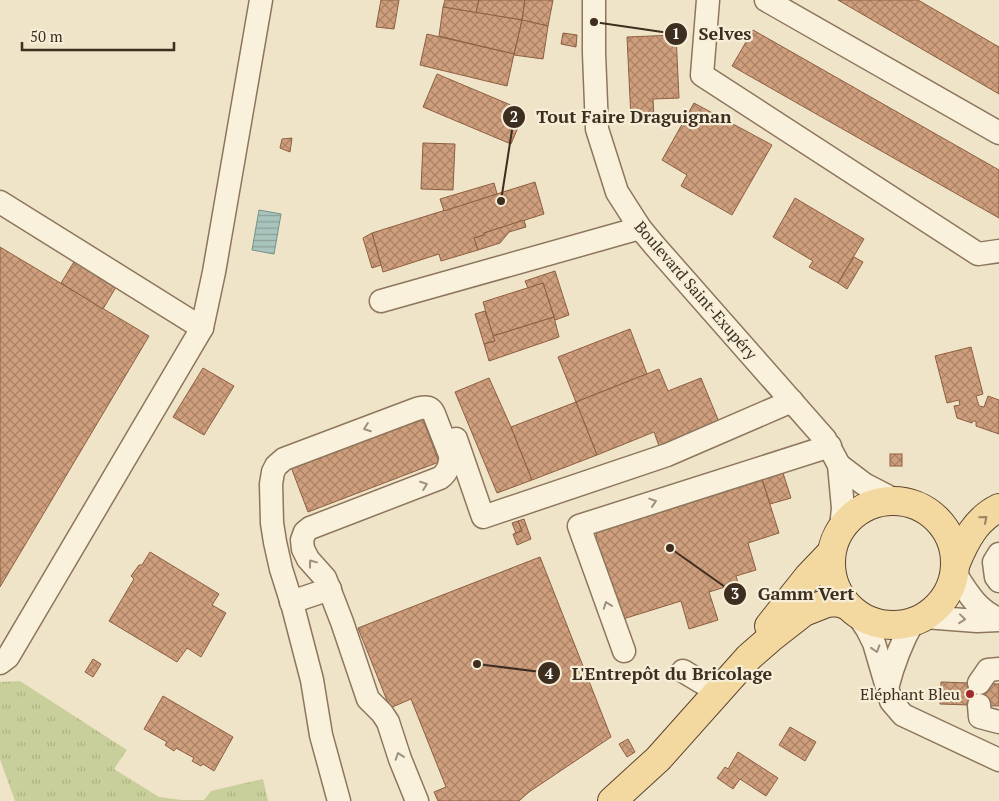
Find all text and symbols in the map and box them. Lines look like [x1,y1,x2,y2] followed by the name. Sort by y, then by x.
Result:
[663,18,761,51] callout: Selves
[22,20,175,52] scale bar
[699,21,751,45] text: Selves
[672,23,680,43] text: 1
[30,26,63,46] text: 50 m
[502,101,742,134] callout: Tout Faire Draguignan
[536,104,732,128] text: Tout Faire Draguignan
[510,106,518,126] text: 2
[630,216,763,365] street label: Boulevard Saint-Exupéry
[363,422,371,432] one-way arrow
[419,480,428,491] one-way arrow
[648,498,656,508] one-way arrow
[979,515,988,524] one-way arrow
[309,559,318,569] one-way arrow
[723,577,865,610] callout: Gamm Vert
[758,581,854,605] text: Gamm Vert
[731,583,739,603] text: 3
[603,602,613,610] one-way arrow
[958,614,966,625] one-way arrow
[870,644,880,653] one-way arrow
[537,657,782,690] callout: L'Entrepôt du Bricolage
[572,661,773,685] text: L'Entrepôt du Bricolage
[545,663,554,683] text: 4
[860,683,960,705] place label: Eléphant Bleu
[964,688,976,700] marker: Eléphant Bleu
[395,752,405,760] one-way arrow

